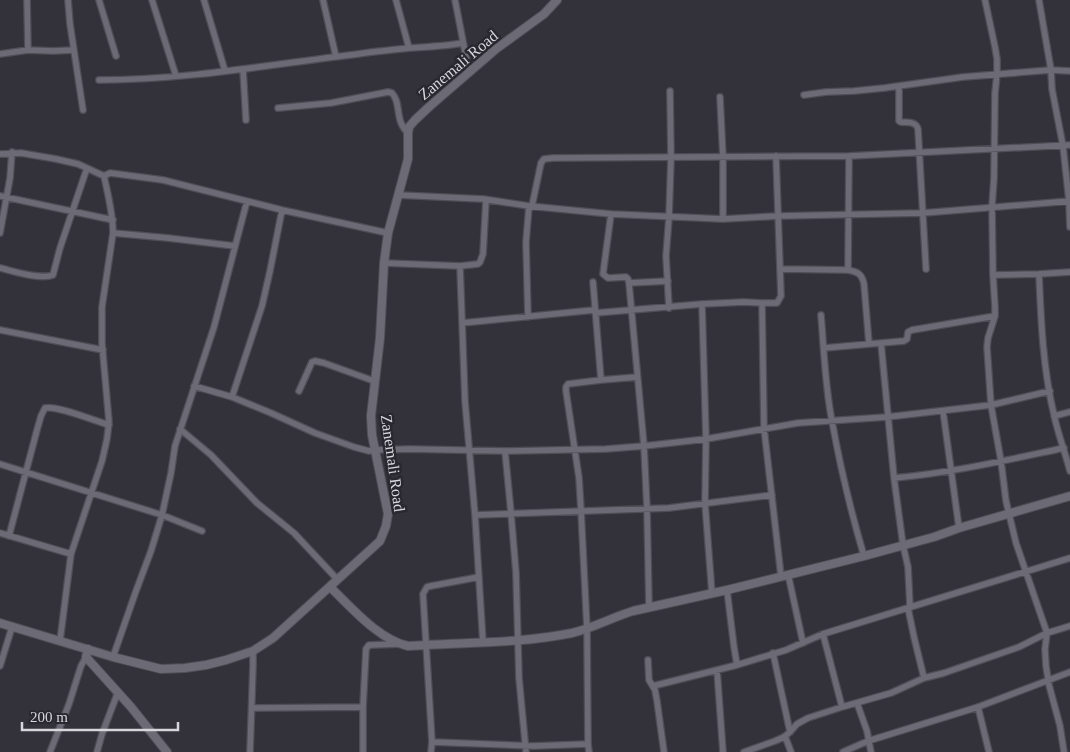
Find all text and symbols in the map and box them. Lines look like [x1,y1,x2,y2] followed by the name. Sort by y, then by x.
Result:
[415,27,501,103] street label: Zanemali Road
[378,413,408,513] street label: Zanemali Road
[22,700,179,732] scale bar
[30,709,68,725] text: 200 m

